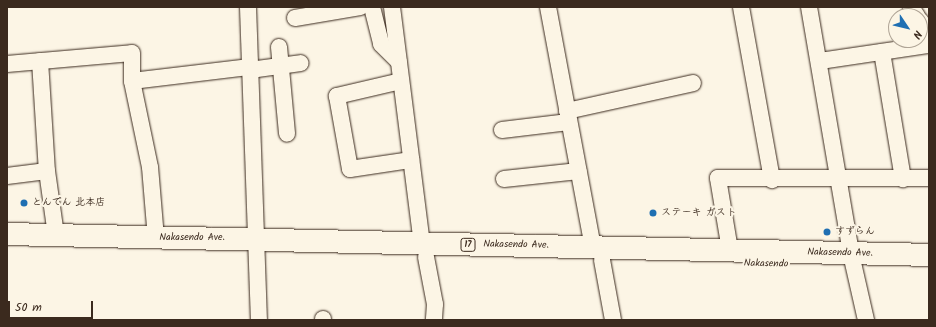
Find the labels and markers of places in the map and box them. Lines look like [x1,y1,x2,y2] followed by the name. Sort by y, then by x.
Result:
[32,197,106,209] place label: とんでん 北本店
[19,198,29,208] marker: とんでん 北本店
[661,207,735,219] place label: ステーキ ガスト
[648,208,658,218] marker: ステーキ ガスト
[835,226,875,238] place label: すずらん
[822,227,832,237] marker: すずらん

